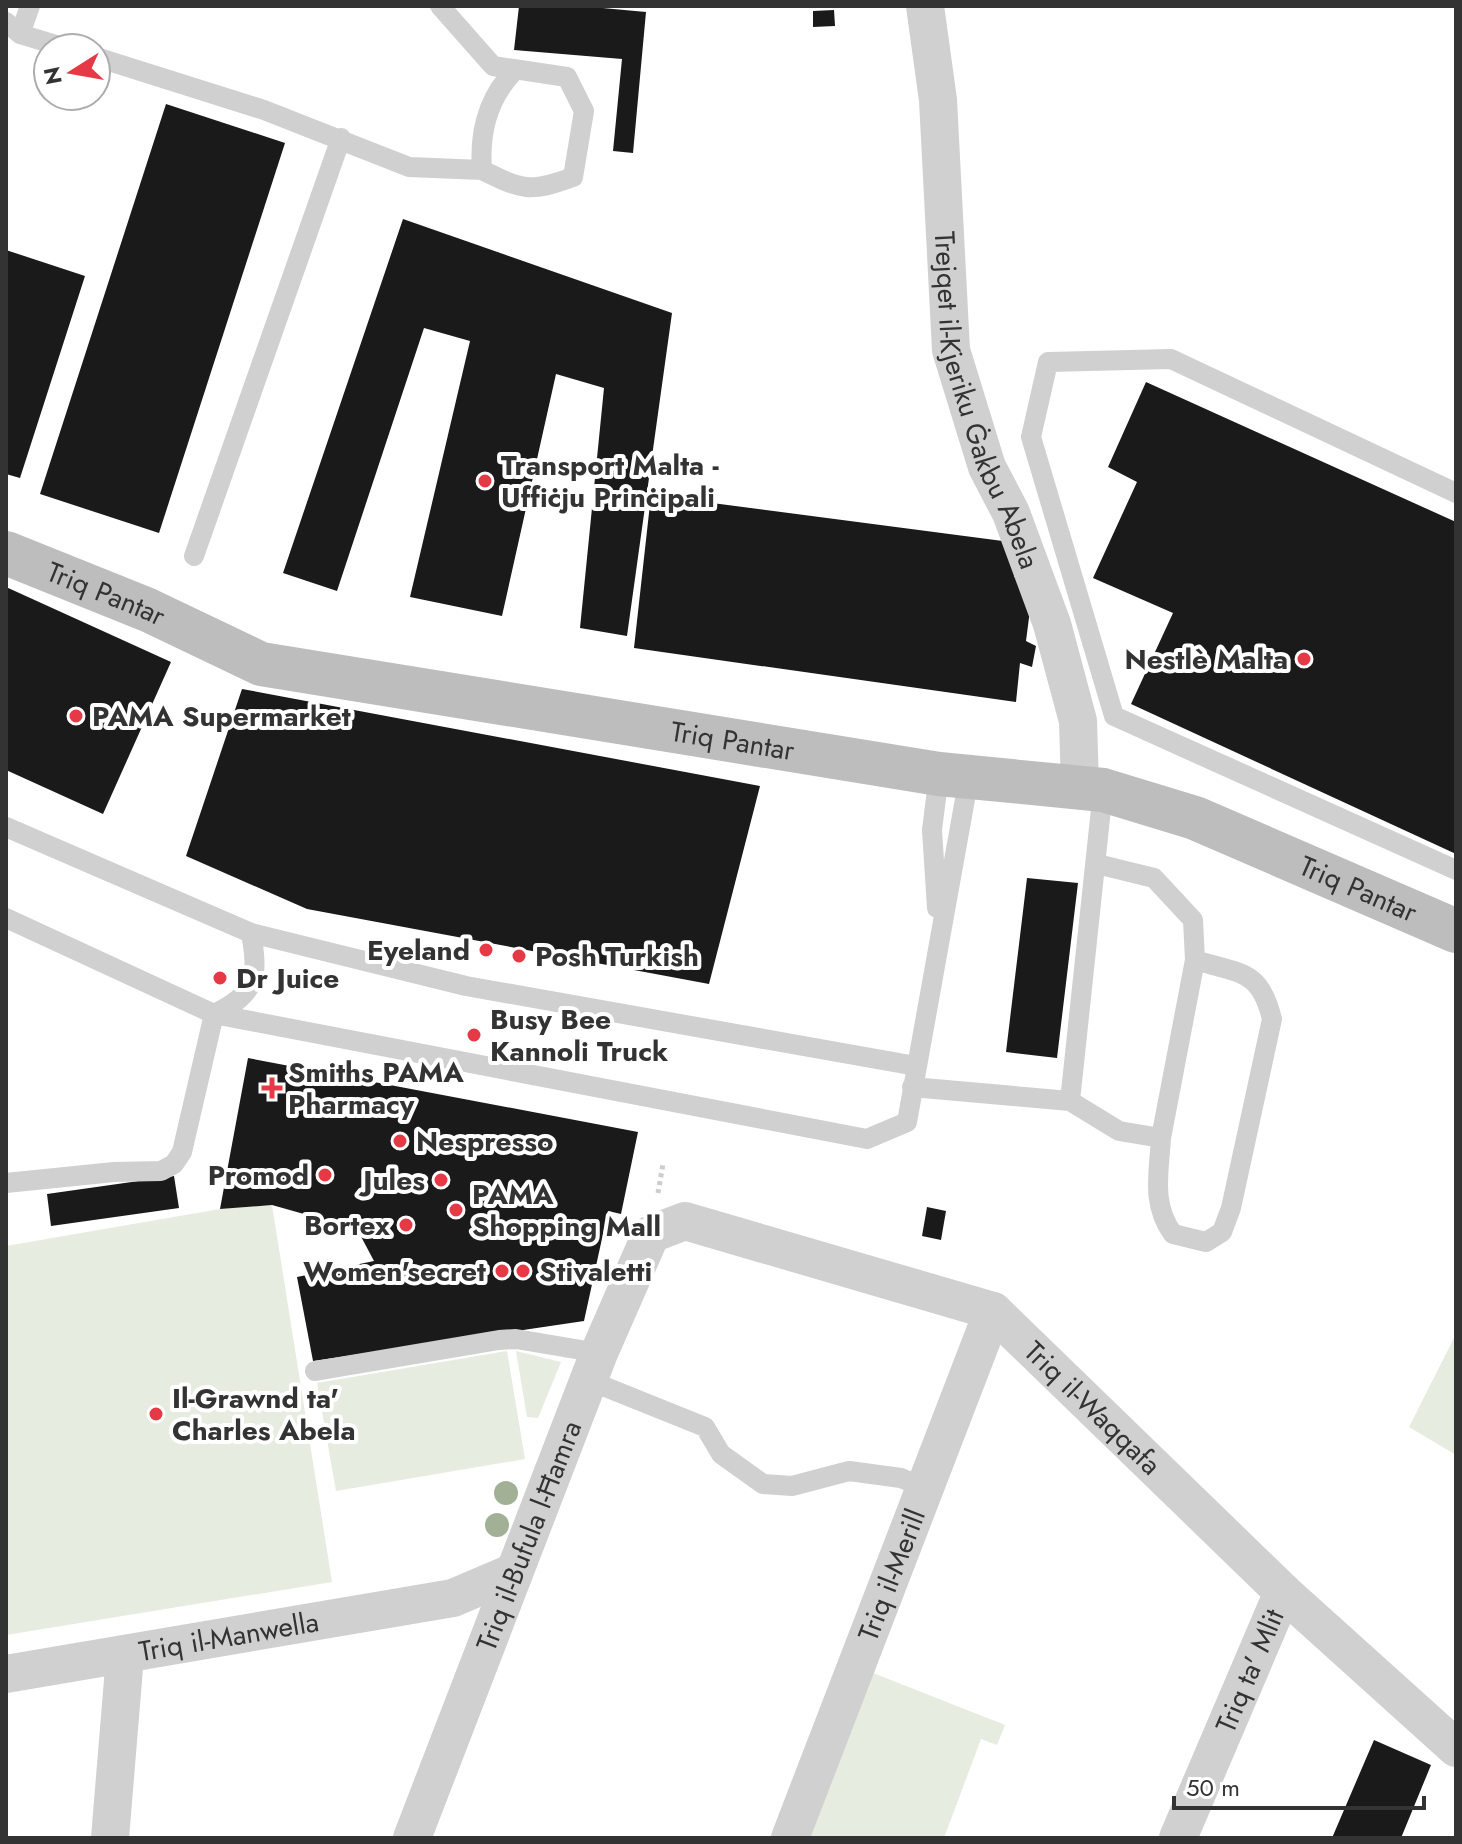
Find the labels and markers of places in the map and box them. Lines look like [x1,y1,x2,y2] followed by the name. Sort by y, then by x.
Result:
[501,445,720,518] place label: Transport Malta - Uffiċju Prinċipali
[476,472,494,490] marker: Transport Malta - Uffiċju Prinċipali
[1124,639,1288,680] place label: Nestlè Malta
[1295,650,1313,668] marker: Nestlè Malta
[92,696,351,737] place label: PAMA Supermarket
[67,707,85,725] marker: PAMA Supermarket
[367,930,470,971] place label: Eyeland
[535,936,699,977] place label: Posh Turkish
[477,941,495,959] marker: Eyeland
[510,947,528,965] marker: Posh Turkish
[236,958,339,999] place label: Dr Juice
[211,969,229,987] marker: Dr Juice
[490,999,668,1072] place label: Busy Bee Kannoli Truck
[465,1026,483,1044] marker: Busy Bee Kannoli Truck
[288,1052,464,1125] place label: Smiths PAMA Pharmacy
[263,1079,281,1097] marker: Smiths PAMA Pharmacy
[416,1121,554,1162] place label: Nespresso
[391,1132,409,1150] marker: Nespresso
[208,1155,309,1196] place label: Promod
[358,1160,425,1201] place label: Jules
[316,1166,334,1184] marker: Promod
[432,1171,450,1189] marker: Jules
[472,1174,661,1247] place label: PAMA Shopping Mall
[447,1201,465,1219] marker: PAMA Shopping Mall
[304,1205,390,1246] place label: Bortex
[397,1216,415,1234] marker: Bortex
[303,1251,486,1292] place label: Women'secret
[539,1251,652,1292] place label: Stivaletti
[493,1262,511,1280] marker: Women'secret
[514,1262,532,1280] marker: Stivaletti
[172,1378,356,1451] place label: Il-Grawnd ta' Charles Abela
[147,1405,165,1423] marker: Il-Grawnd ta' Charles Abela

